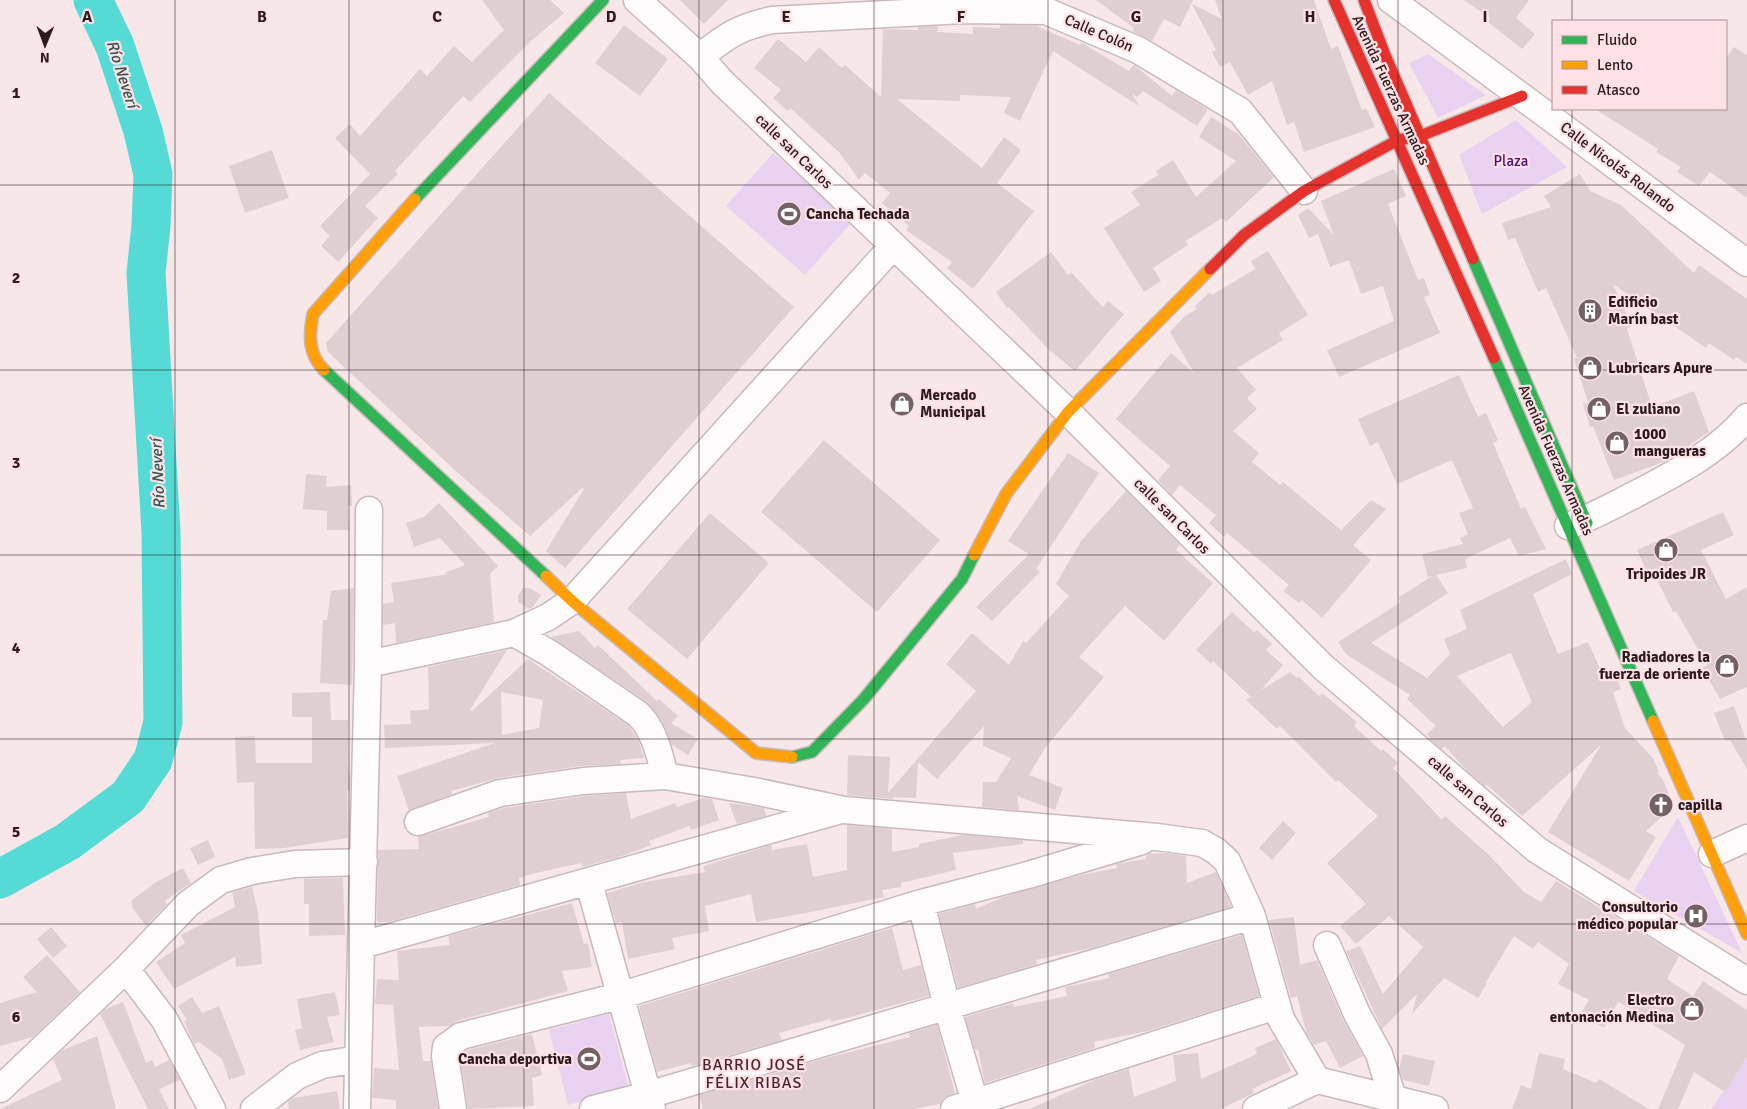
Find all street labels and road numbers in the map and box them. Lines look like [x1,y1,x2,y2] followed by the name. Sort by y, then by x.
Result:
[1062,10,1136,56] street label: Calle Colón
[1348,12,1434,168] street label: Avenida Fuerzas Armadas
[752,110,837,193] street label: calle san Carlos
[1557,118,1679,216] street label: Calle Nicolás Rolando
[1515,382,1598,539] street label: Avenida Fuerzas Armadas
[1130,474,1214,558] street label: calle san Carlos
[1424,751,1512,831] street label: calle san Carlos

